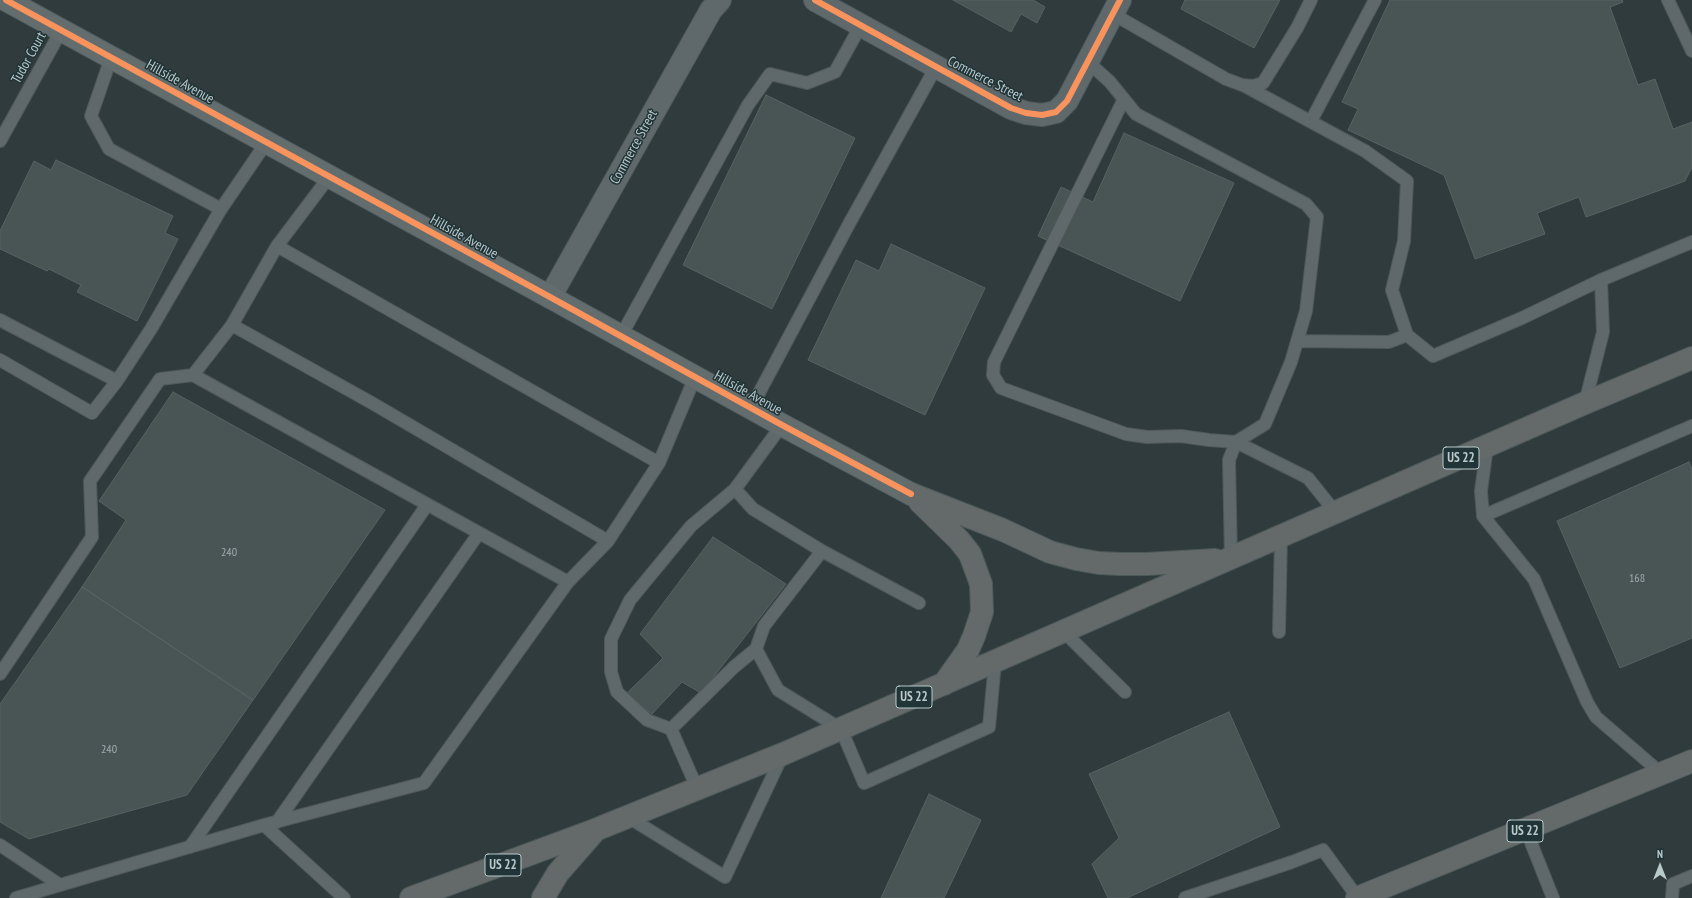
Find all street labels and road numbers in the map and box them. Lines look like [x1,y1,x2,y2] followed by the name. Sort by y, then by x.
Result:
[8,29,50,87] street label: Tudor Court
[944,53,1026,105] street label: Commerce Street
[143,56,217,108] street label: Hillside Avenue
[607,107,661,187] street label: Commerce Street
[427,211,501,263] street label: Hillside Avenue
[711,367,785,419] street label: Hillside Avenue
[1443,447,1479,469] road number: US 22
[896,686,932,708] road number: US 22
[1507,820,1543,842] road number: US 22
[485,854,521,876] road number: US 22

